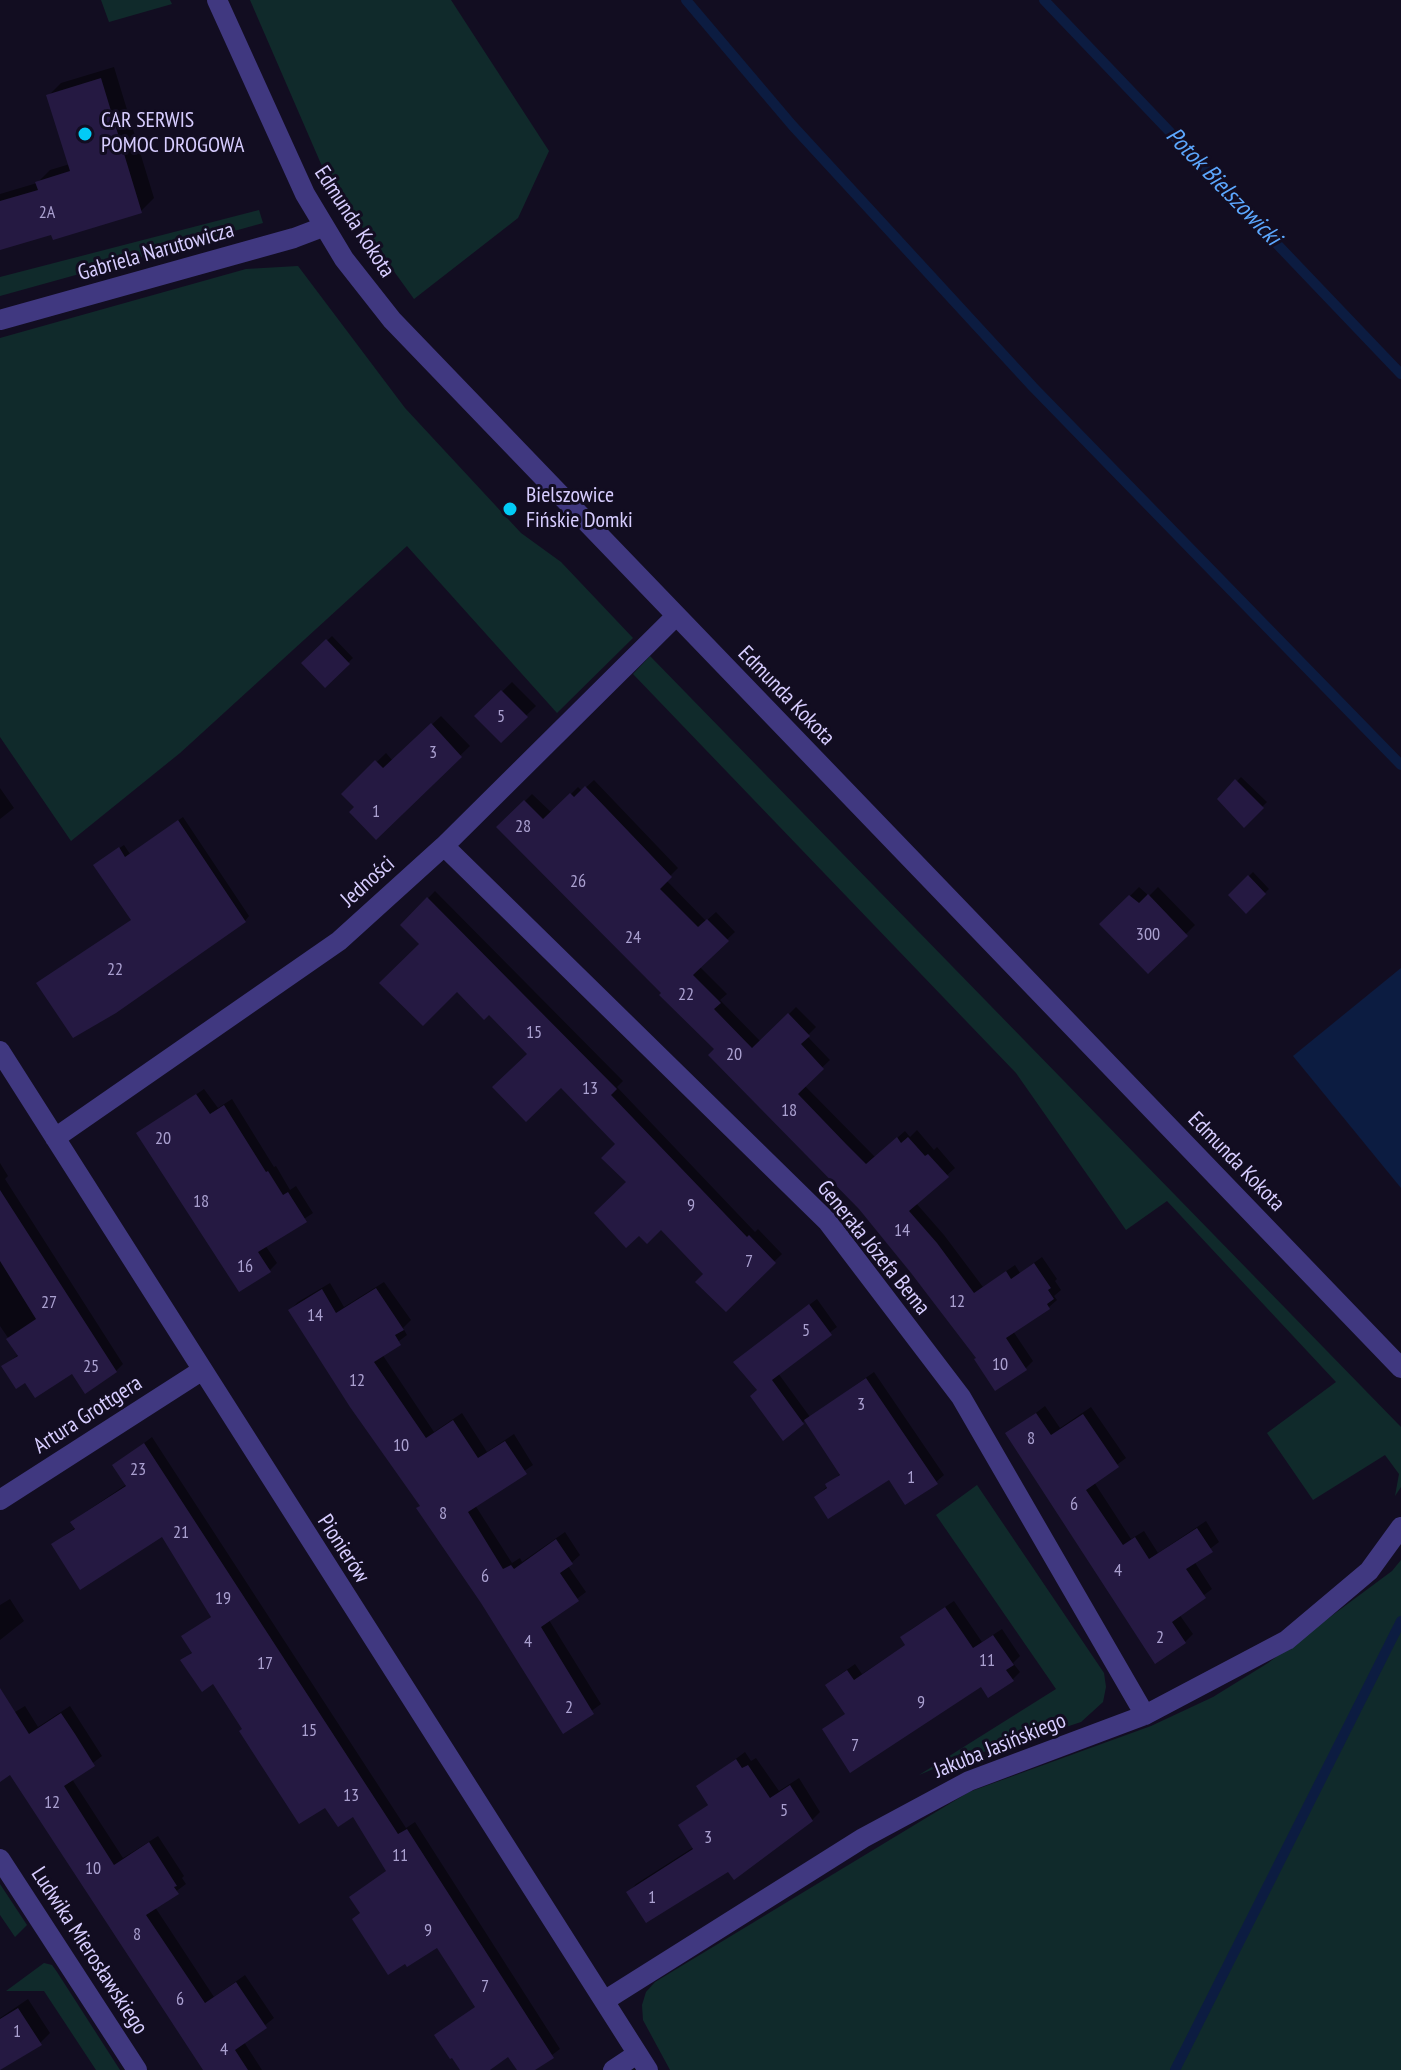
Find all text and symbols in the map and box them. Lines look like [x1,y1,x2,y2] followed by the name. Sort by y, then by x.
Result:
[101,108,244,160] place label: CAR SERWIS POMOC DROGOWA
[1160,122,1286,252] water label: Potok Bielszowicki
[76,125,94,143] marker: CAR SERWIS POMOC DROGOWA
[308,161,400,283] street label: Edmunda Kokota
[39,202,55,224] house number: 2A
[75,217,237,287] street label: Gabriela Narutowicza
[526,483,633,534] place label: Bielszowice Fińskie Domki
[501,500,519,518] marker: Bielszowice Fińskie Domki
[732,641,840,751] street label: Edmunda Kokota
[497,706,505,728] house number: 5
[429,742,437,764] house number: 3
[372,801,380,823] house number: 1
[515,816,531,838] house number: 28
[336,851,400,913] street label: Jedności
[570,871,586,893] house number: 26
[1136,924,1160,946] house number: 300
[625,927,641,949] house number: 24
[107,959,123,981] house number: 22
[678,984,694,1006] house number: 22
[526,1022,542,1044] house number: 15
[726,1044,742,1066] house number: 20
[582,1078,598,1100] house number: 13
[781,1100,797,1122] house number: 18
[1182,1107,1290,1217] street label: Edmunda Kokota
[155,1128,171,1150] house number: 20
[811,1176,935,1320] street label: Generała Józefa Bema
[193,1191,209,1213] house number: 18
[687,1195,695,1217] house number: 9
[894,1220,910,1242] house number: 14
[745,1251,753,1273] house number: 7
[237,1256,253,1278] house number: 16
[949,1291,965,1313] house number: 12
[41,1292,57,1314] house number: 27
[307,1305,323,1327] house number: 14
[802,1320,810,1342] house number: 5
[992,1354,1008,1376] house number: 10
[83,1356,99,1378] house number: 25
[29,1370,147,1460] street label: Artura Grottgera
[349,1370,365,1392] house number: 12
[857,1394,865,1416] house number: 3
[1027,1428,1035,1450] house number: 8
[393,1435,409,1457] house number: 10
[130,1459,146,1481] house number: 23
[907,1467,915,1489] house number: 1
[1070,1494,1078,1516] house number: 6
[439,1503,447,1525] house number: 8
[311,1510,375,1588] street label: Pionierów
[173,1522,189,1544] house number: 21
[1114,1560,1122,1582] house number: 4
[481,1566,489,1588] house number: 6
[215,1588,231,1610] house number: 19
[1156,1627,1164,1649] house number: 2
[524,1631,532,1653] house number: 4
[979,1650,995,1672] house number: 11
[257,1653,273,1675] house number: 17
[917,1692,925,1714] house number: 9
[565,1697,573,1719] house number: 2
[930,1708,1070,1784] street label: Jakuba Jasińskiego
[301,1720,317,1742] house number: 15
[851,1735,859,1757] house number: 7
[343,1785,359,1807] house number: 13
[44,1792,60,1814] house number: 12
[780,1800,788,1822] house number: 5
[704,1827,712,1849] house number: 3
[392,1845,408,1867] house number: 11
[85,1858,101,1880] house number: 10
[25,1862,153,2040] street label: Ludwika Mierosławskiego
[648,1887,656,1909] house number: 1
[424,1920,432,1942] house number: 9
[133,1924,141,1946] house number: 8
[481,1976,489,1998] house number: 7
[176,1989,184,2011] house number: 6
[13,2021,21,2043] house number: 1
[220,2039,228,2061] house number: 4

